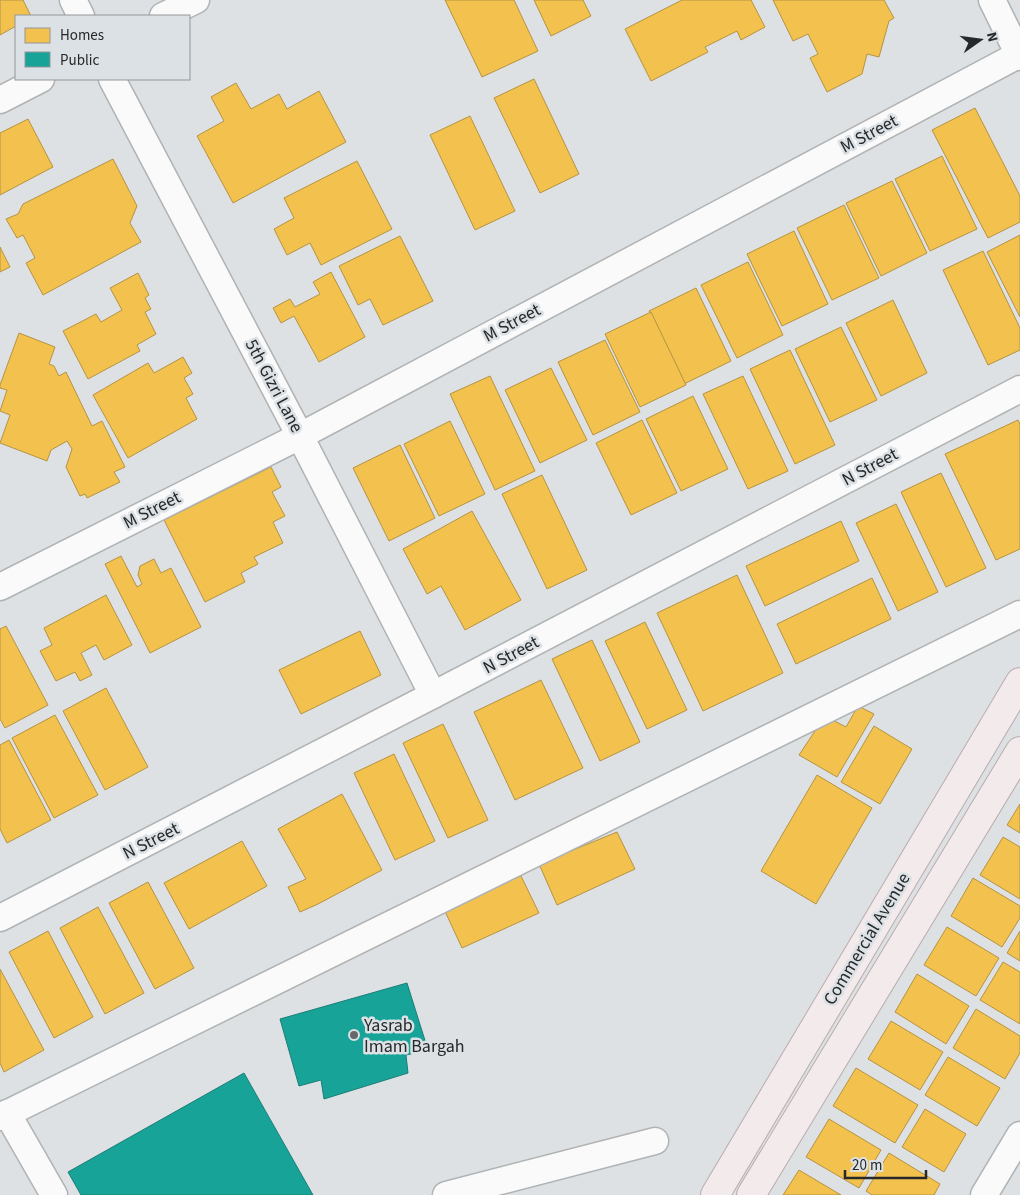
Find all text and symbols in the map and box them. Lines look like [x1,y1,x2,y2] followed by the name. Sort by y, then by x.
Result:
[15,15,190,80] legend
[955,15,1005,65] north arrow
[60,25,104,46] text: Homes
[981,30,1002,44] text: N
[60,50,99,71] text: Public
[836,108,902,160] street label: M Street
[479,297,545,349] street label: M Street
[239,335,309,437] street label: 5th Gizri Lane
[837,442,903,492] street label: N Street
[119,485,185,535] street label: M Street
[478,630,544,680] street label: N Street
[118,816,184,866] street label: N Street
[818,868,916,1010] street label: Commercial Avenue
[363,1013,465,1059] place label: Yasrab Imam Bargah
[348,1029,360,1041] marker: Yasrab Imam Bargah
[845,1148,926,1180] scale bar
[852,1155,882,1176] text: 20 m

